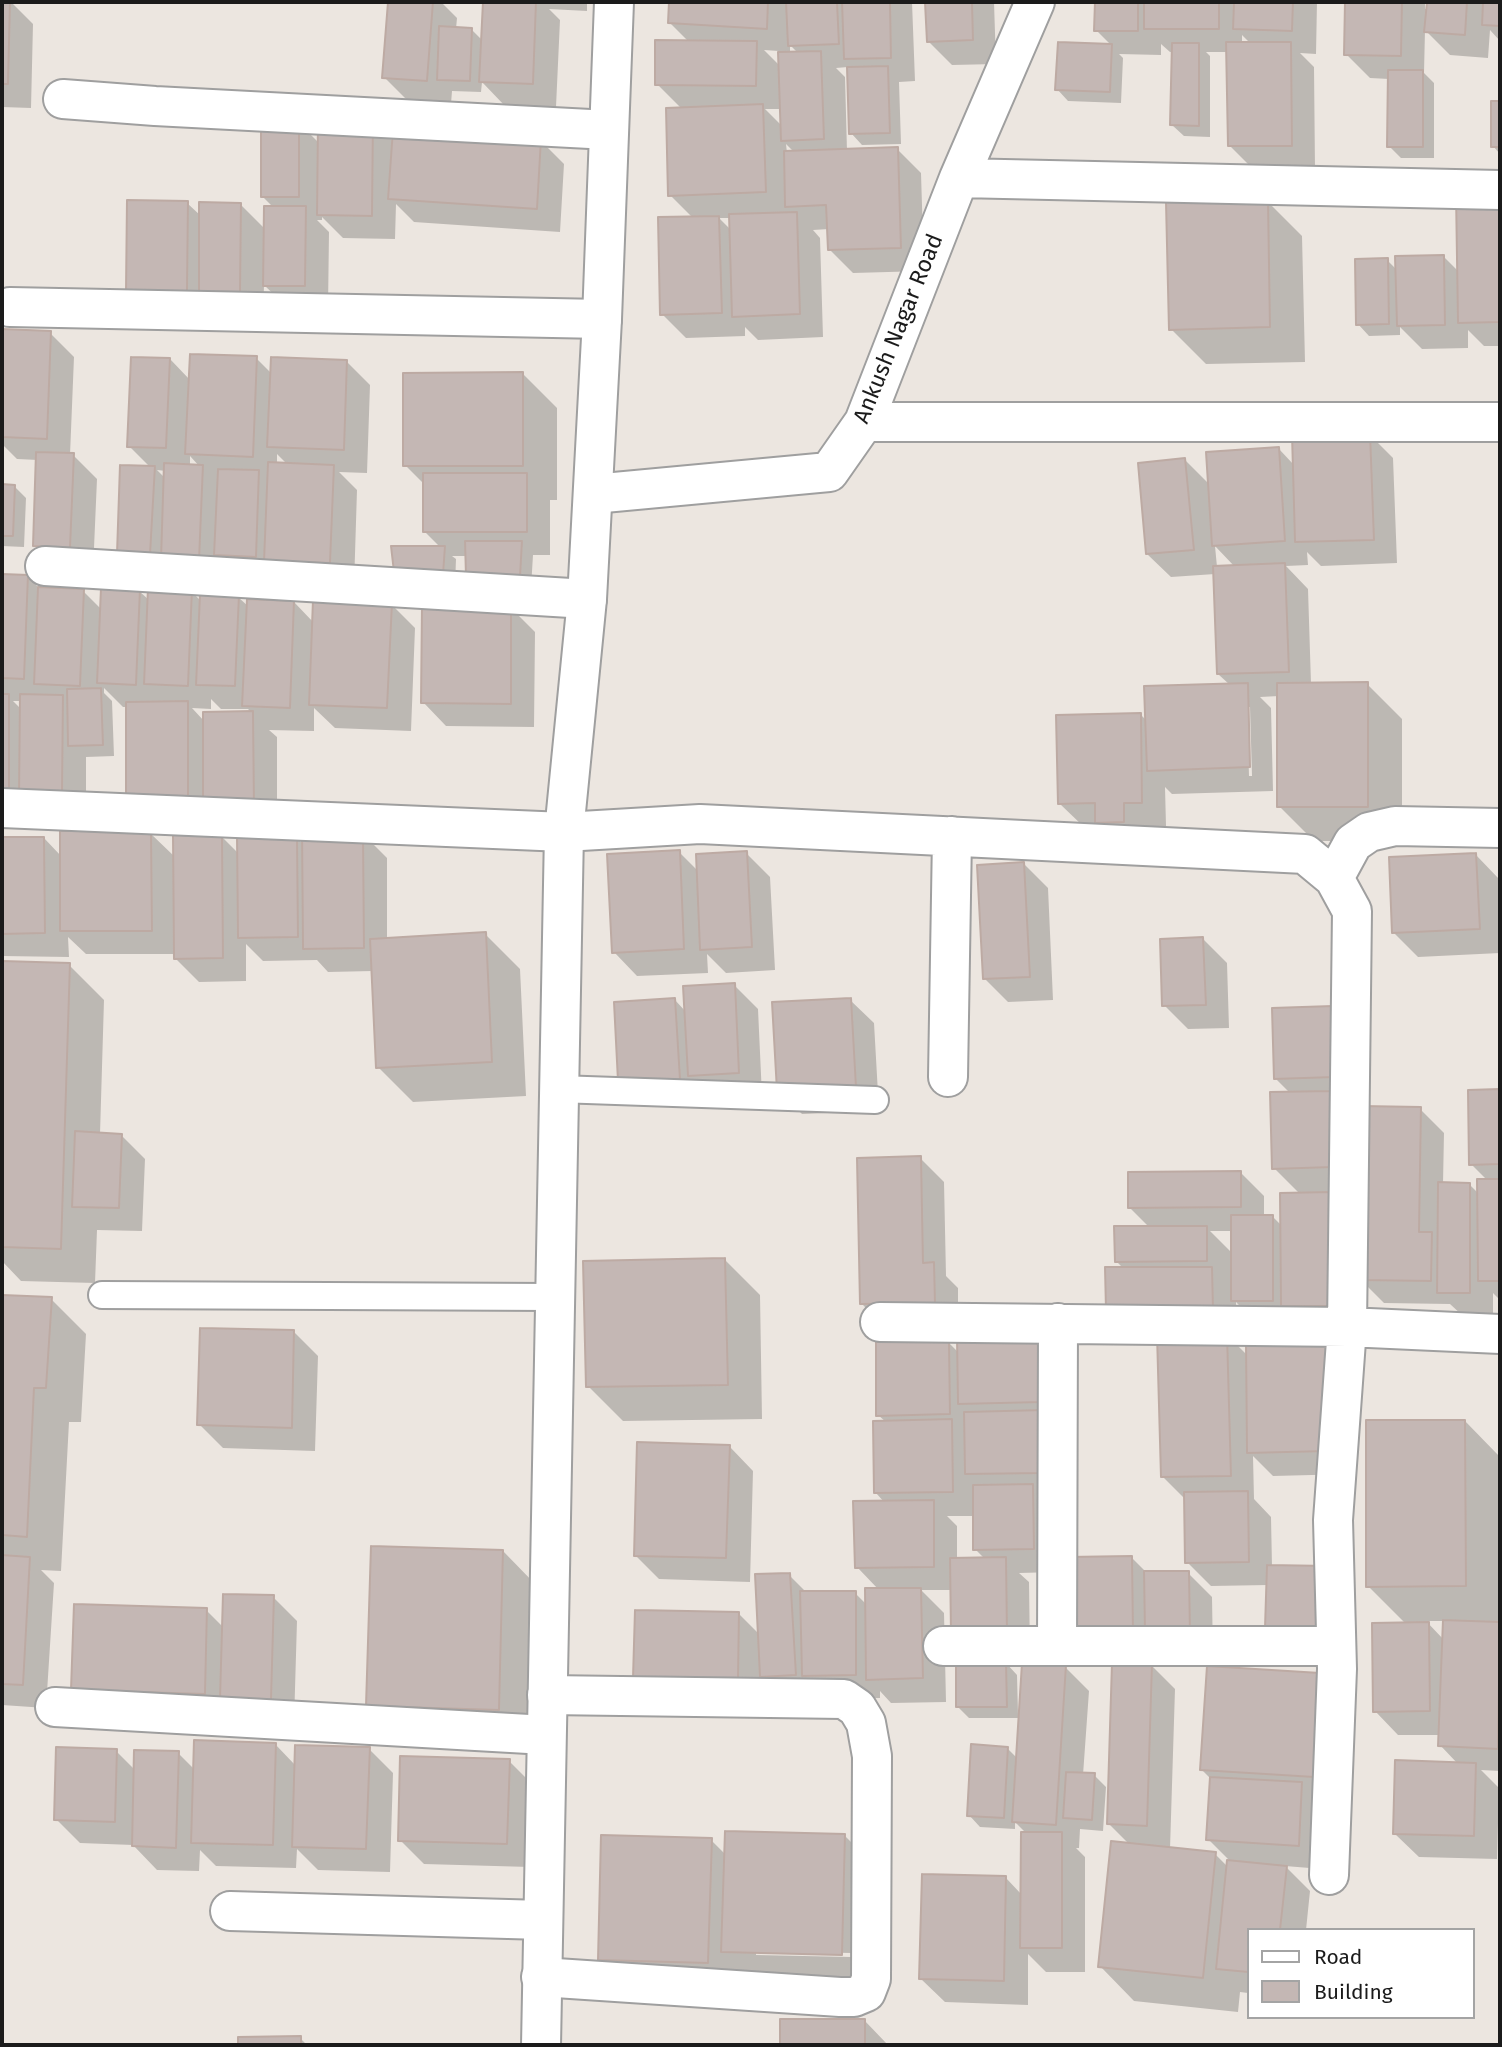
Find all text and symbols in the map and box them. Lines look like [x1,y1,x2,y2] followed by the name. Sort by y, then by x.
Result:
[848,230,950,428] street label: Ankush Nagar Road
[1246,1928,1474,2019] legend
[1314,1944,1362,1970] text: Road
[1314,1979,1393,2005] text: Building

